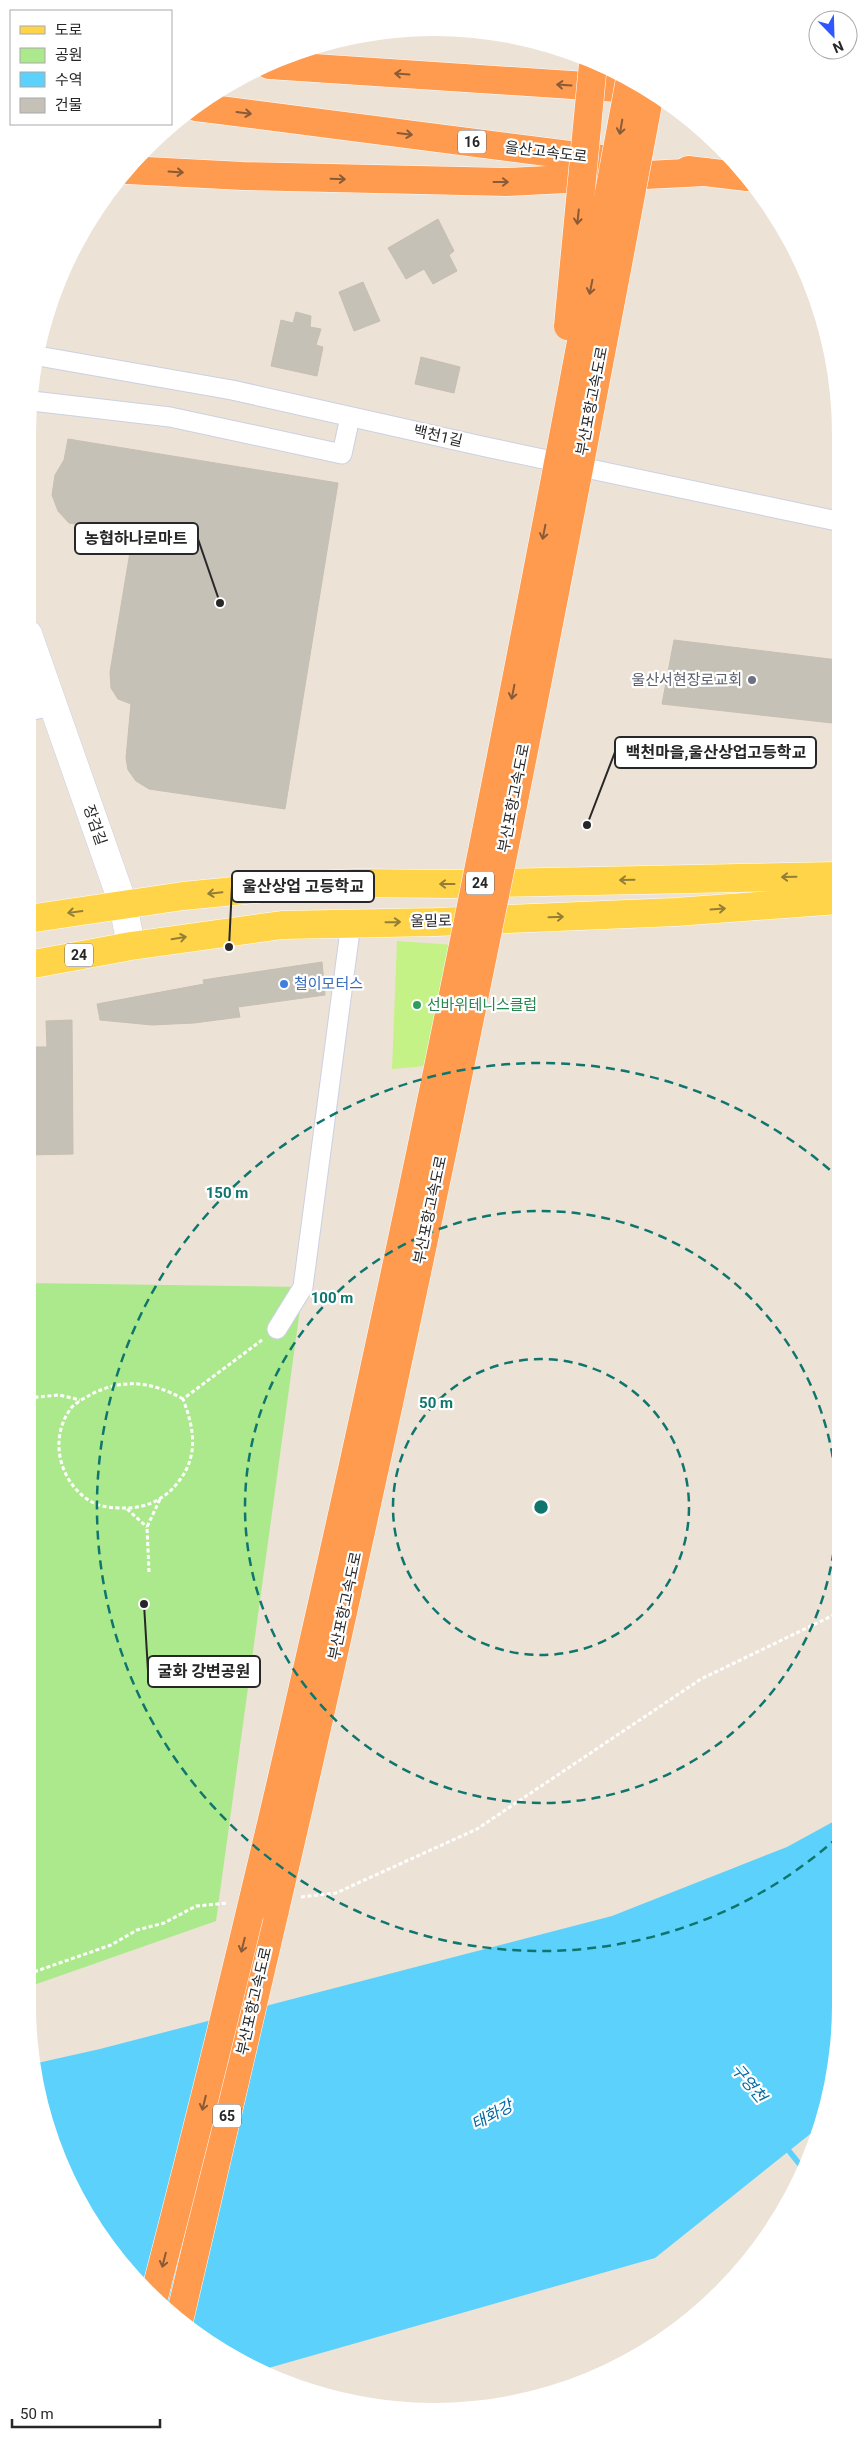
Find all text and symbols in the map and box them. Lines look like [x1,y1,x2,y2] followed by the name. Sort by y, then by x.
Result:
[10,10,172,125] legend
[808,10,858,60] north arrow
[55,21,83,39] text: 도로
[830,38,846,56] text: N
[55,46,83,64] text: 공원
[394,69,410,78] one-way arrow
[55,71,83,89] text: 수역
[556,80,572,89] one-way arrow
[55,96,83,114] text: 건물
[236,108,252,118] one-way arrow
[615,118,625,134] one-way arrow
[397,129,413,139] one-way arrow
[458,130,486,154] road number: 16
[504,138,588,166] street label: 울산고속도로
[168,167,184,176] one-way arrow
[330,174,346,184] one-way arrow
[492,177,509,187] one-way arrow
[573,209,583,225] one-way arrow
[586,278,596,294] one-way arrow
[573,345,611,457] street label: 부산포항고속도로
[412,422,464,450] street label: 백천1길
[75,523,198,554] callout: 농협하나로마트
[539,524,548,540] one-way arrow
[84,529,188,548] text: 농협하나로마트
[632,671,742,689] place label: 울산서현장로교회
[746,674,758,686] marker: 울산서현장로교회
[507,683,517,699] one-way arrow
[615,737,816,768] callout: 백천마을,울산상업고등학교
[495,742,533,854] street label: 부산포항고속도로
[626,743,807,762] text: 백천마을,울산상업고등학교
[80,802,110,848] street label: 장검길
[232,871,374,902] callout: 울산상업 고등학교
[466,871,494,894] road number: 24
[782,872,798,882] one-way arrow
[619,875,636,885] one-way arrow
[242,877,364,896] text: 울산상업 고등학교
[439,879,456,889] one-way arrow
[207,888,223,898] one-way arrow
[710,904,726,913] one-way arrow
[67,907,83,917] one-way arrow
[410,912,452,930] street label: 울밀로
[548,912,564,921] one-way arrow
[385,917,401,927] one-way arrow
[171,933,187,943] one-way arrow
[65,944,93,966] road number: 24
[294,975,363,993] place label: 철이모터스
[278,978,290,990] marker: 철이모터스
[427,996,537,1014] place label: 선바위테니스클럽
[411,999,423,1011] marker: 선바위테니스클럽
[410,1154,450,1266] street label: 부산포항고속도로
[206,1184,248,1202] text: 150 m
[311,1289,353,1307] text: 100 m
[419,1394,453,1412] text: 50 m
[532,1498,550,1516] centre of rings
[325,1550,365,1662] street label: 부산포항고속도로
[148,1656,260,1687] callout: 굴화 강변공원
[158,1662,250,1681] text: 굴화 강변공원
[238,1937,247,1953] one-way arrow
[233,1945,275,2057] street label: 부산포항고속도로
[728,2060,772,2108] water label: 구영천
[199,2095,209,2111] one-way arrow
[468,2095,518,2134] water label: 태화강
[213,2104,241,2128] road number: 65
[159,2252,168,2268] one-way arrow
[12,2396,160,2428] scale bar
[20,2405,54,2423] text: 50 m

